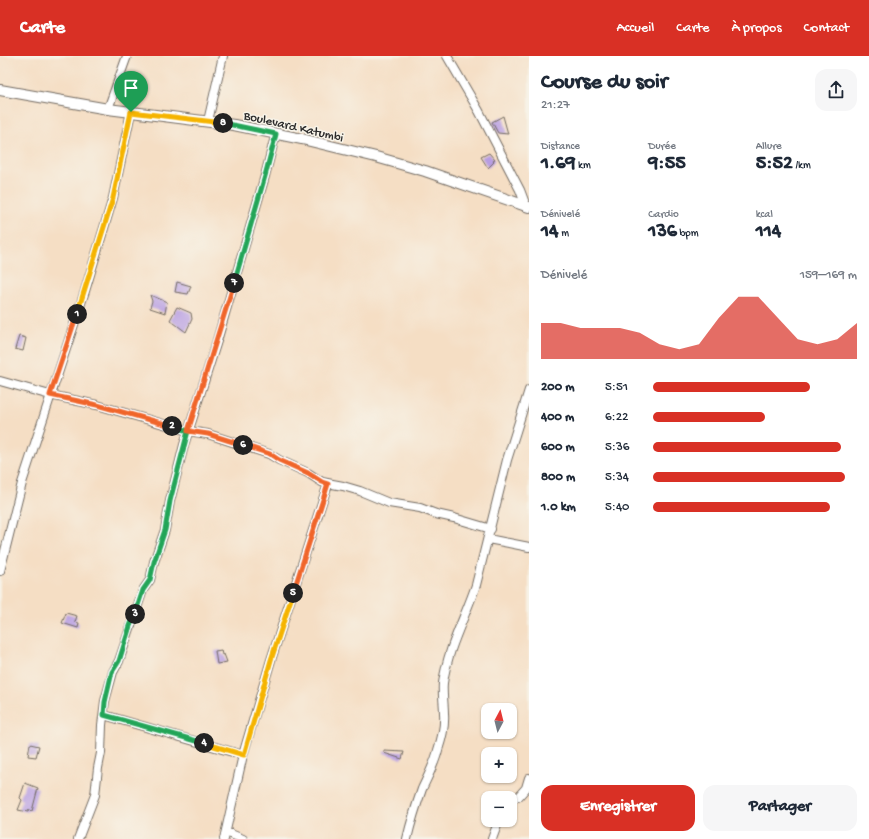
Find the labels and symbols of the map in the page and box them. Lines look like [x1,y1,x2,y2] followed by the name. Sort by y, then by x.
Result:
[114,71,148,112] pin
[241,108,345,146] street label: Boulevard Katumbi
[213,113,233,133] pin: 8
[224,273,244,293] pin: 7
[67,304,87,324] pin: 1
[162,416,182,436] pin: 2
[233,435,253,455] pin: 6
[283,583,303,603] pin: 5
[125,604,145,624] pin: 3
[481,703,517,739] north arrow
[194,733,214,753] pin: 4

